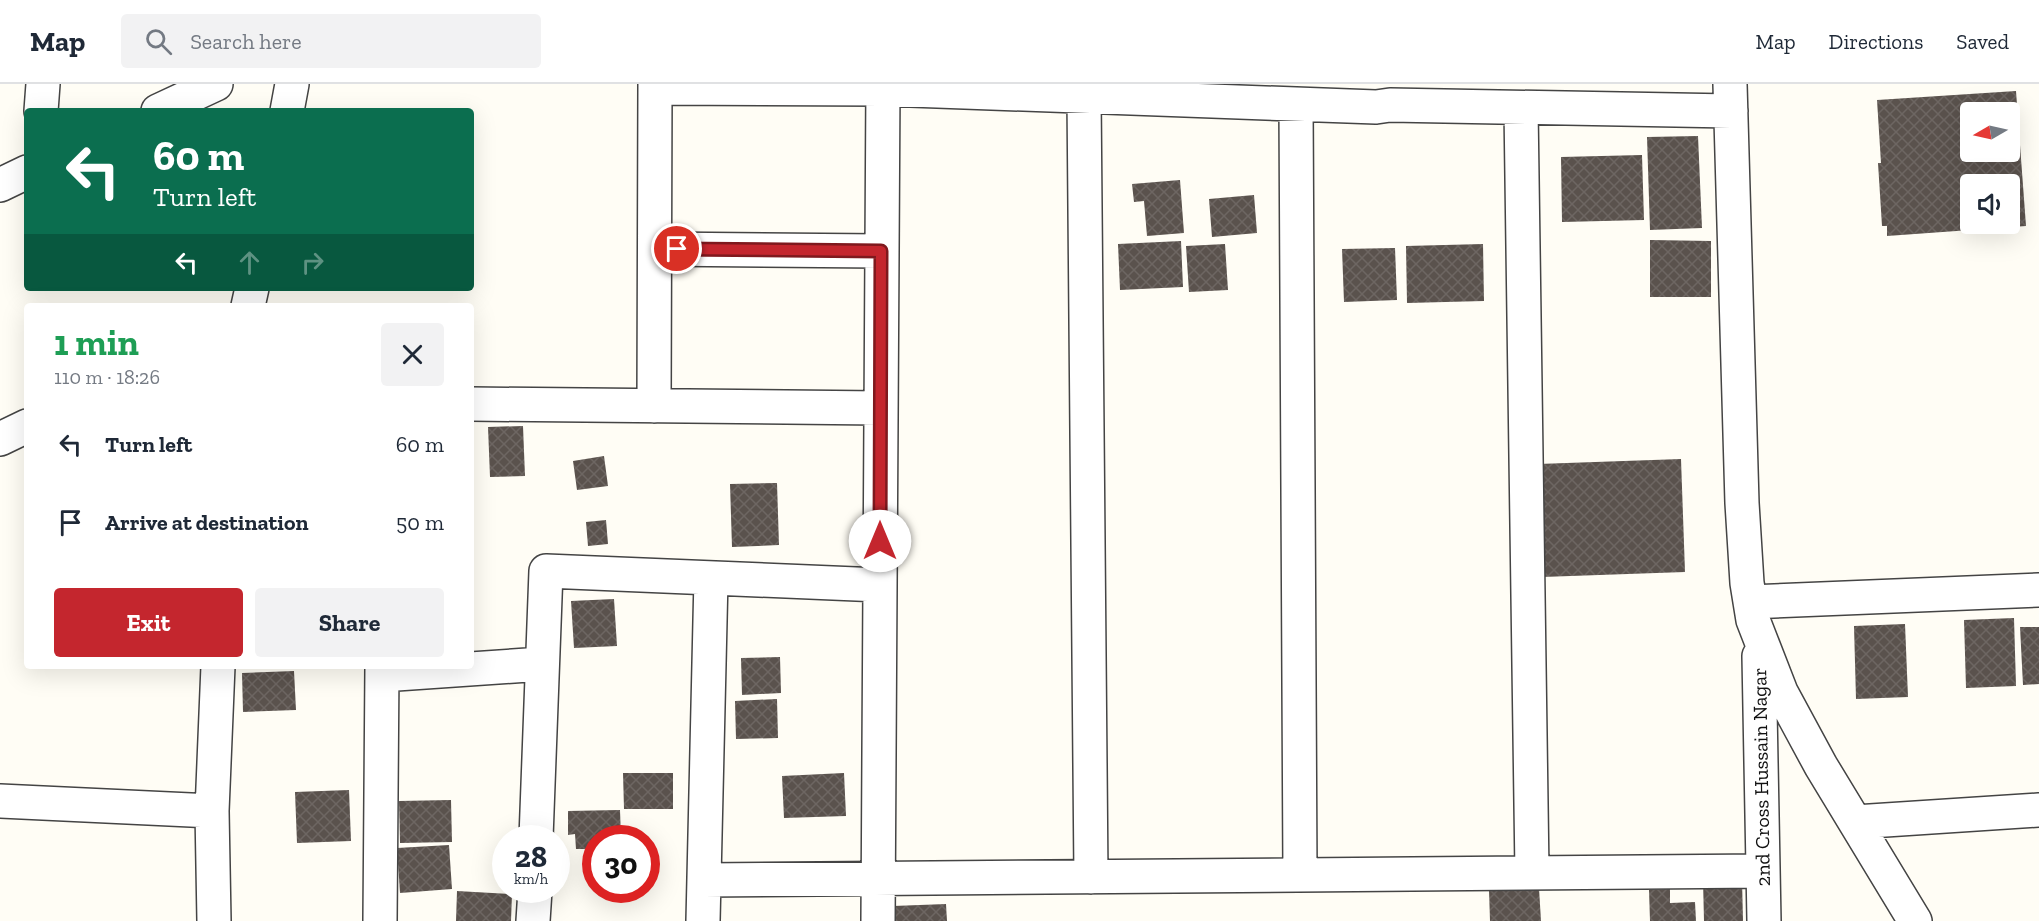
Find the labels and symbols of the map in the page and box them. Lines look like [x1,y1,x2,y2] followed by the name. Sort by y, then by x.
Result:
[1960,102,2020,162] north arrow
[651,223,702,274] pin
[848,509,912,573] position arrow
[1747,668,1775,886] street label: 2nd Cross Hussain Nagar
[582,825,660,903] speed limit sign: 30

